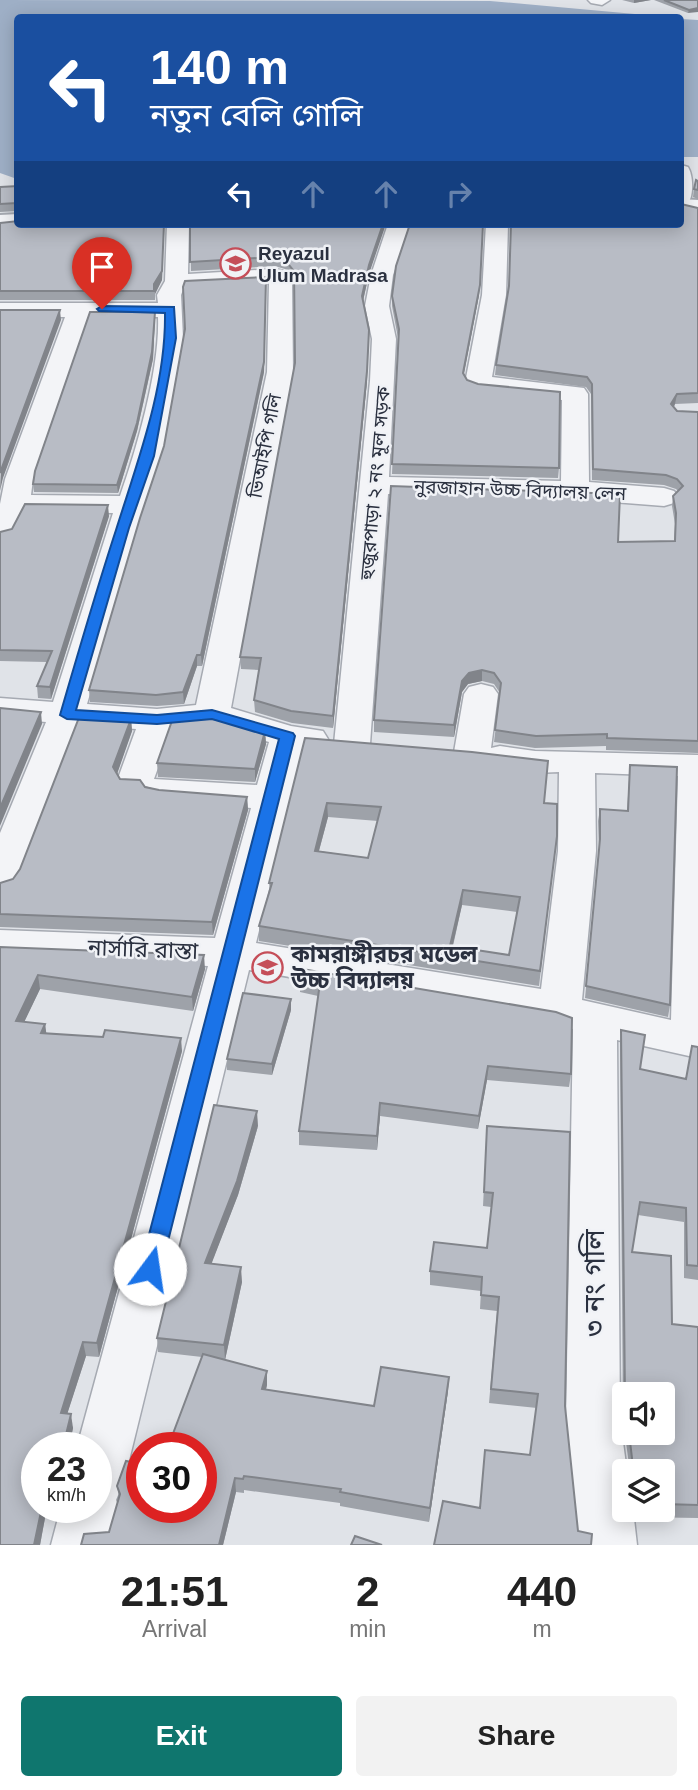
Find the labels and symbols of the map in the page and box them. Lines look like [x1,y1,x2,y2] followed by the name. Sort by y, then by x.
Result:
[72,237,132,309] pin
[258,243,388,286] place label: Reyazul Ulum Madrasa
[218,247,252,281] school or university icon: Reyazul Ulum Madrasa
[356,385,395,582] street label: হুজুরপাড়া ২ নং মূল সড়ক
[243,391,286,501] street label: ভিআইপি গলি
[412,475,627,505] street label: নুরজাহান উচ্চ বিদ্যালয় লেন
[86,934,200,964] street label: নার্সারি রাস্তা
[290,940,478,993] place label: কামরাঙ্গীরচর মডেল উচ্চ বিদ্যালয়
[251,950,285,984] school or university icon: কামরাঙ্গীরচর মডেল উচ্চ বিদ্যালয়
[578,1229,610,1337] street label: ৩ নং গলি
[113,1232,187,1306] position arrow
[126,1432,217,1523] speed limit sign: 30

